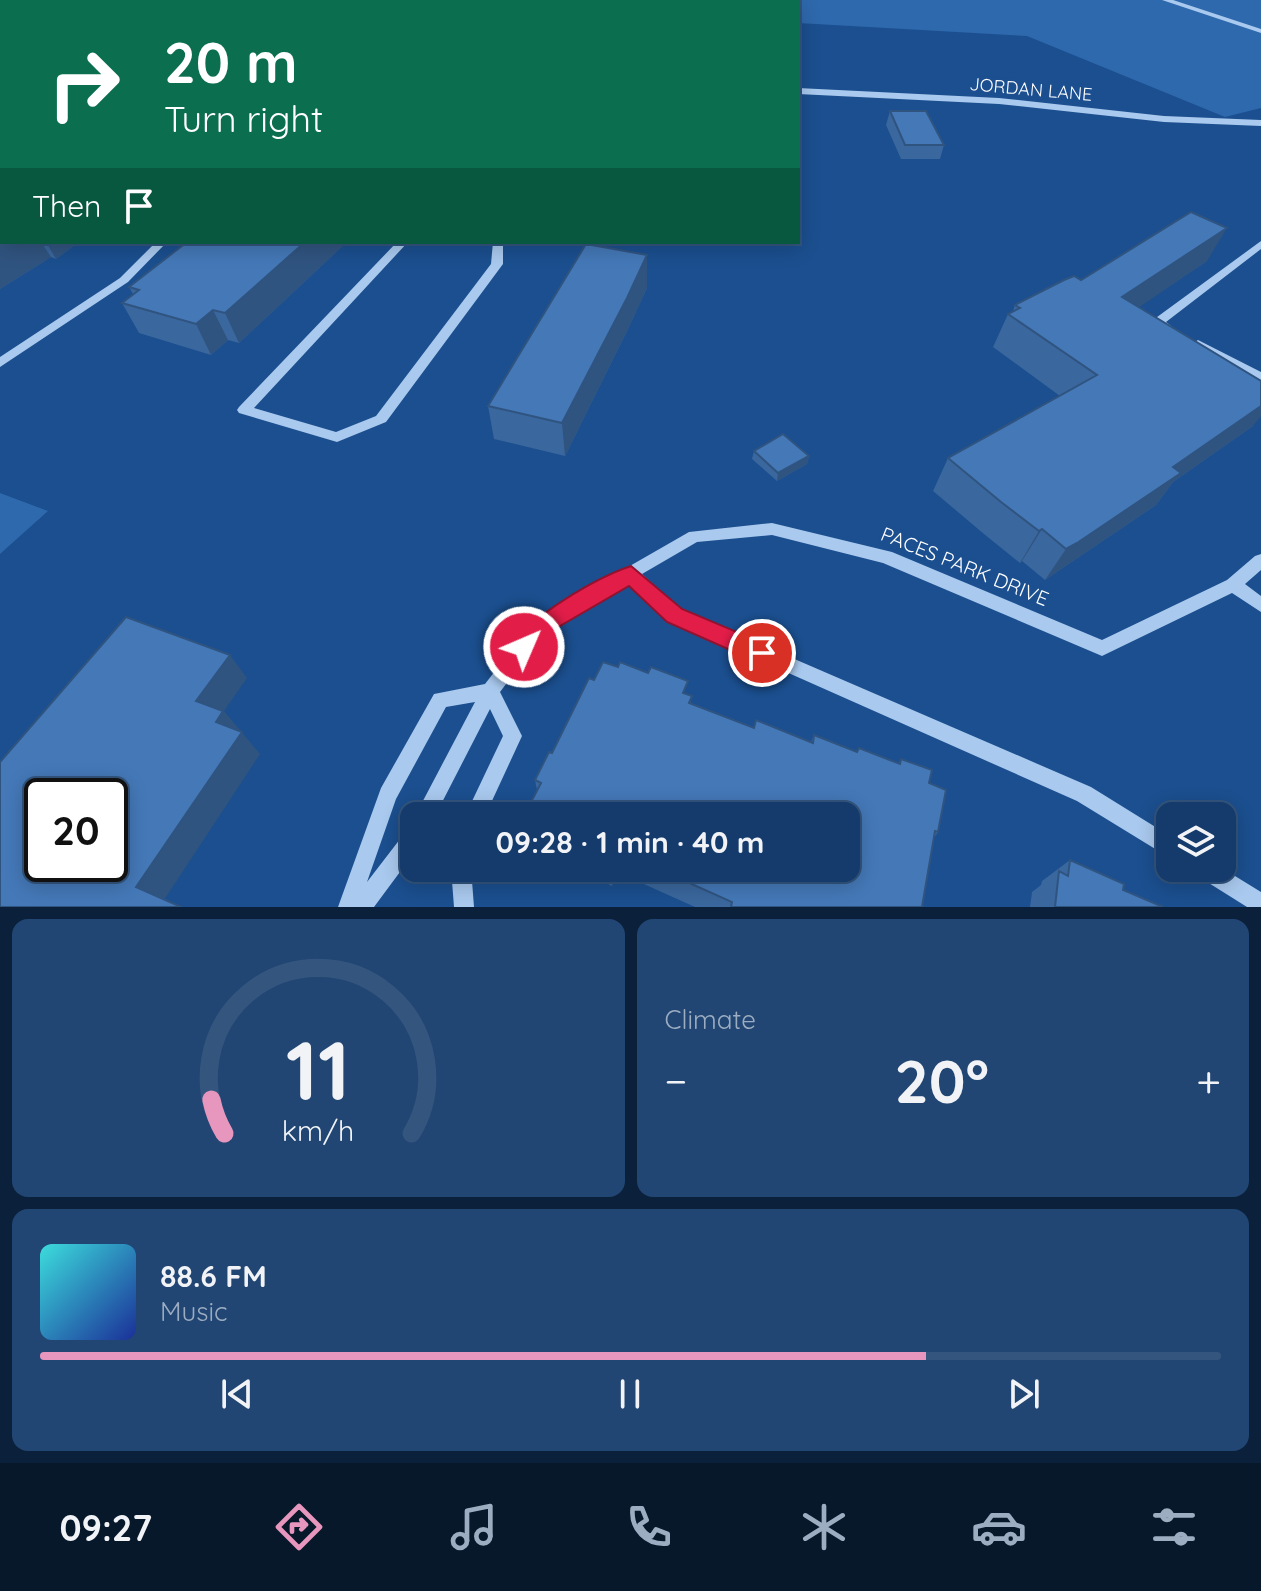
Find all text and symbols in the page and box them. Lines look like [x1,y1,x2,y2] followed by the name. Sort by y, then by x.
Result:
[164,27,298,97] text: 20 m
[32,32,136,136] icon: right
[969,72,1093,106] street label: JORDAN LANE
[164,96,323,141] text: Turn right
[117,184,161,228] icon: arrive
[32,187,101,225] text: Then
[877,521,1053,611] street label: PACES PARK DRIVE
[482,605,566,689] position arrow
[728,619,796,687] pin
[740,631,784,675] icon: arrive
[24,778,128,882] speed limit sign: 20
[1156,802,1236,882] map controls
[1156,802,1236,882] button: layers
[496,823,764,861] text: 09:28 · 1 min · 40 m
[665,1003,756,1036] text: Climate
[286,1017,351,1121] text: 11
[895,1043,989,1118] text: 20°
[665,1053,687,1108] text: −
[1196,1053,1221,1108] text: +
[282,1112,355,1148] text: km/h
[160,1257,267,1295] text: 88.6 FM
[160,1295,228,1328] text: Music
[215,1372,259,1416] icon: previous
[608,1372,652,1416] icon: pause
[1002,1372,1046,1416] icon: next
[271,1499,327,1555] icon: directions
[446,1499,502,1555] icon: music
[621,1499,677,1555] icon: phone
[796,1499,852,1555] icon: climate
[971,1499,1027,1555] icon: car
[1146,1499,1202,1555] icon: filters
[59,1505,152,1550] text: 09:27

